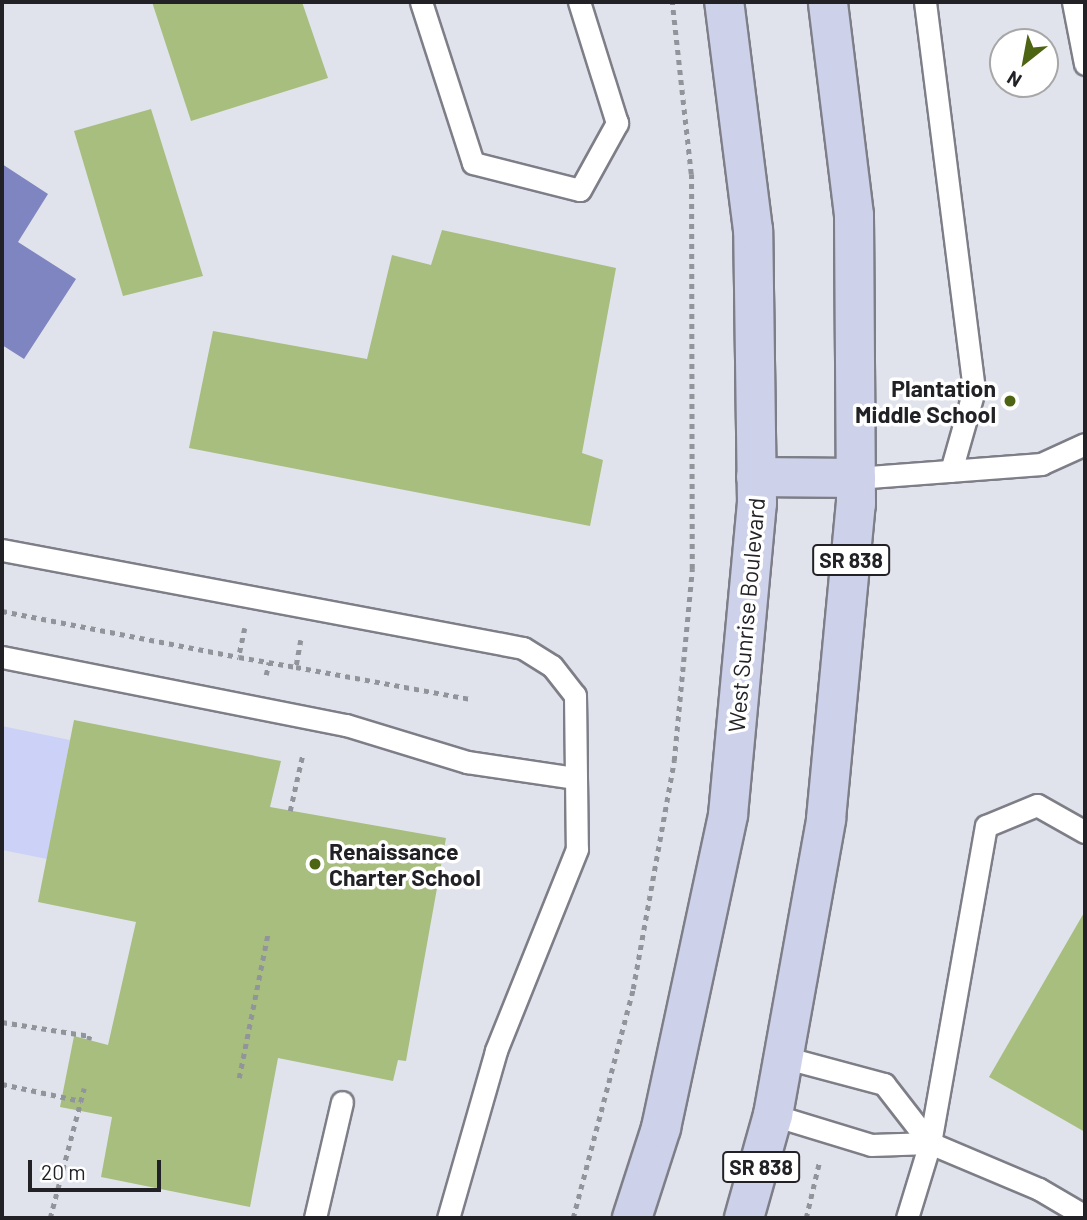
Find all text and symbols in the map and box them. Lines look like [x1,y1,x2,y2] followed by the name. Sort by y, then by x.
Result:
[989,28,1059,98] north arrow
[1003,67,1025,93] text: N
[855,374,996,428] place label: Plantation Middle School
[1002,393,1018,409] marker: Plantation Middle School
[722,497,770,733] street label: West Sunrise Boulevard
[811,542,891,578] road number: SR 838
[329,837,481,891] place label: Renaissance Charter School
[307,856,323,872] marker: Renaissance Charter School
[32,1146,164,1190] scale bar
[721,1150,801,1184] road number: SR 838
[41,1159,86,1184] text: 20 m

